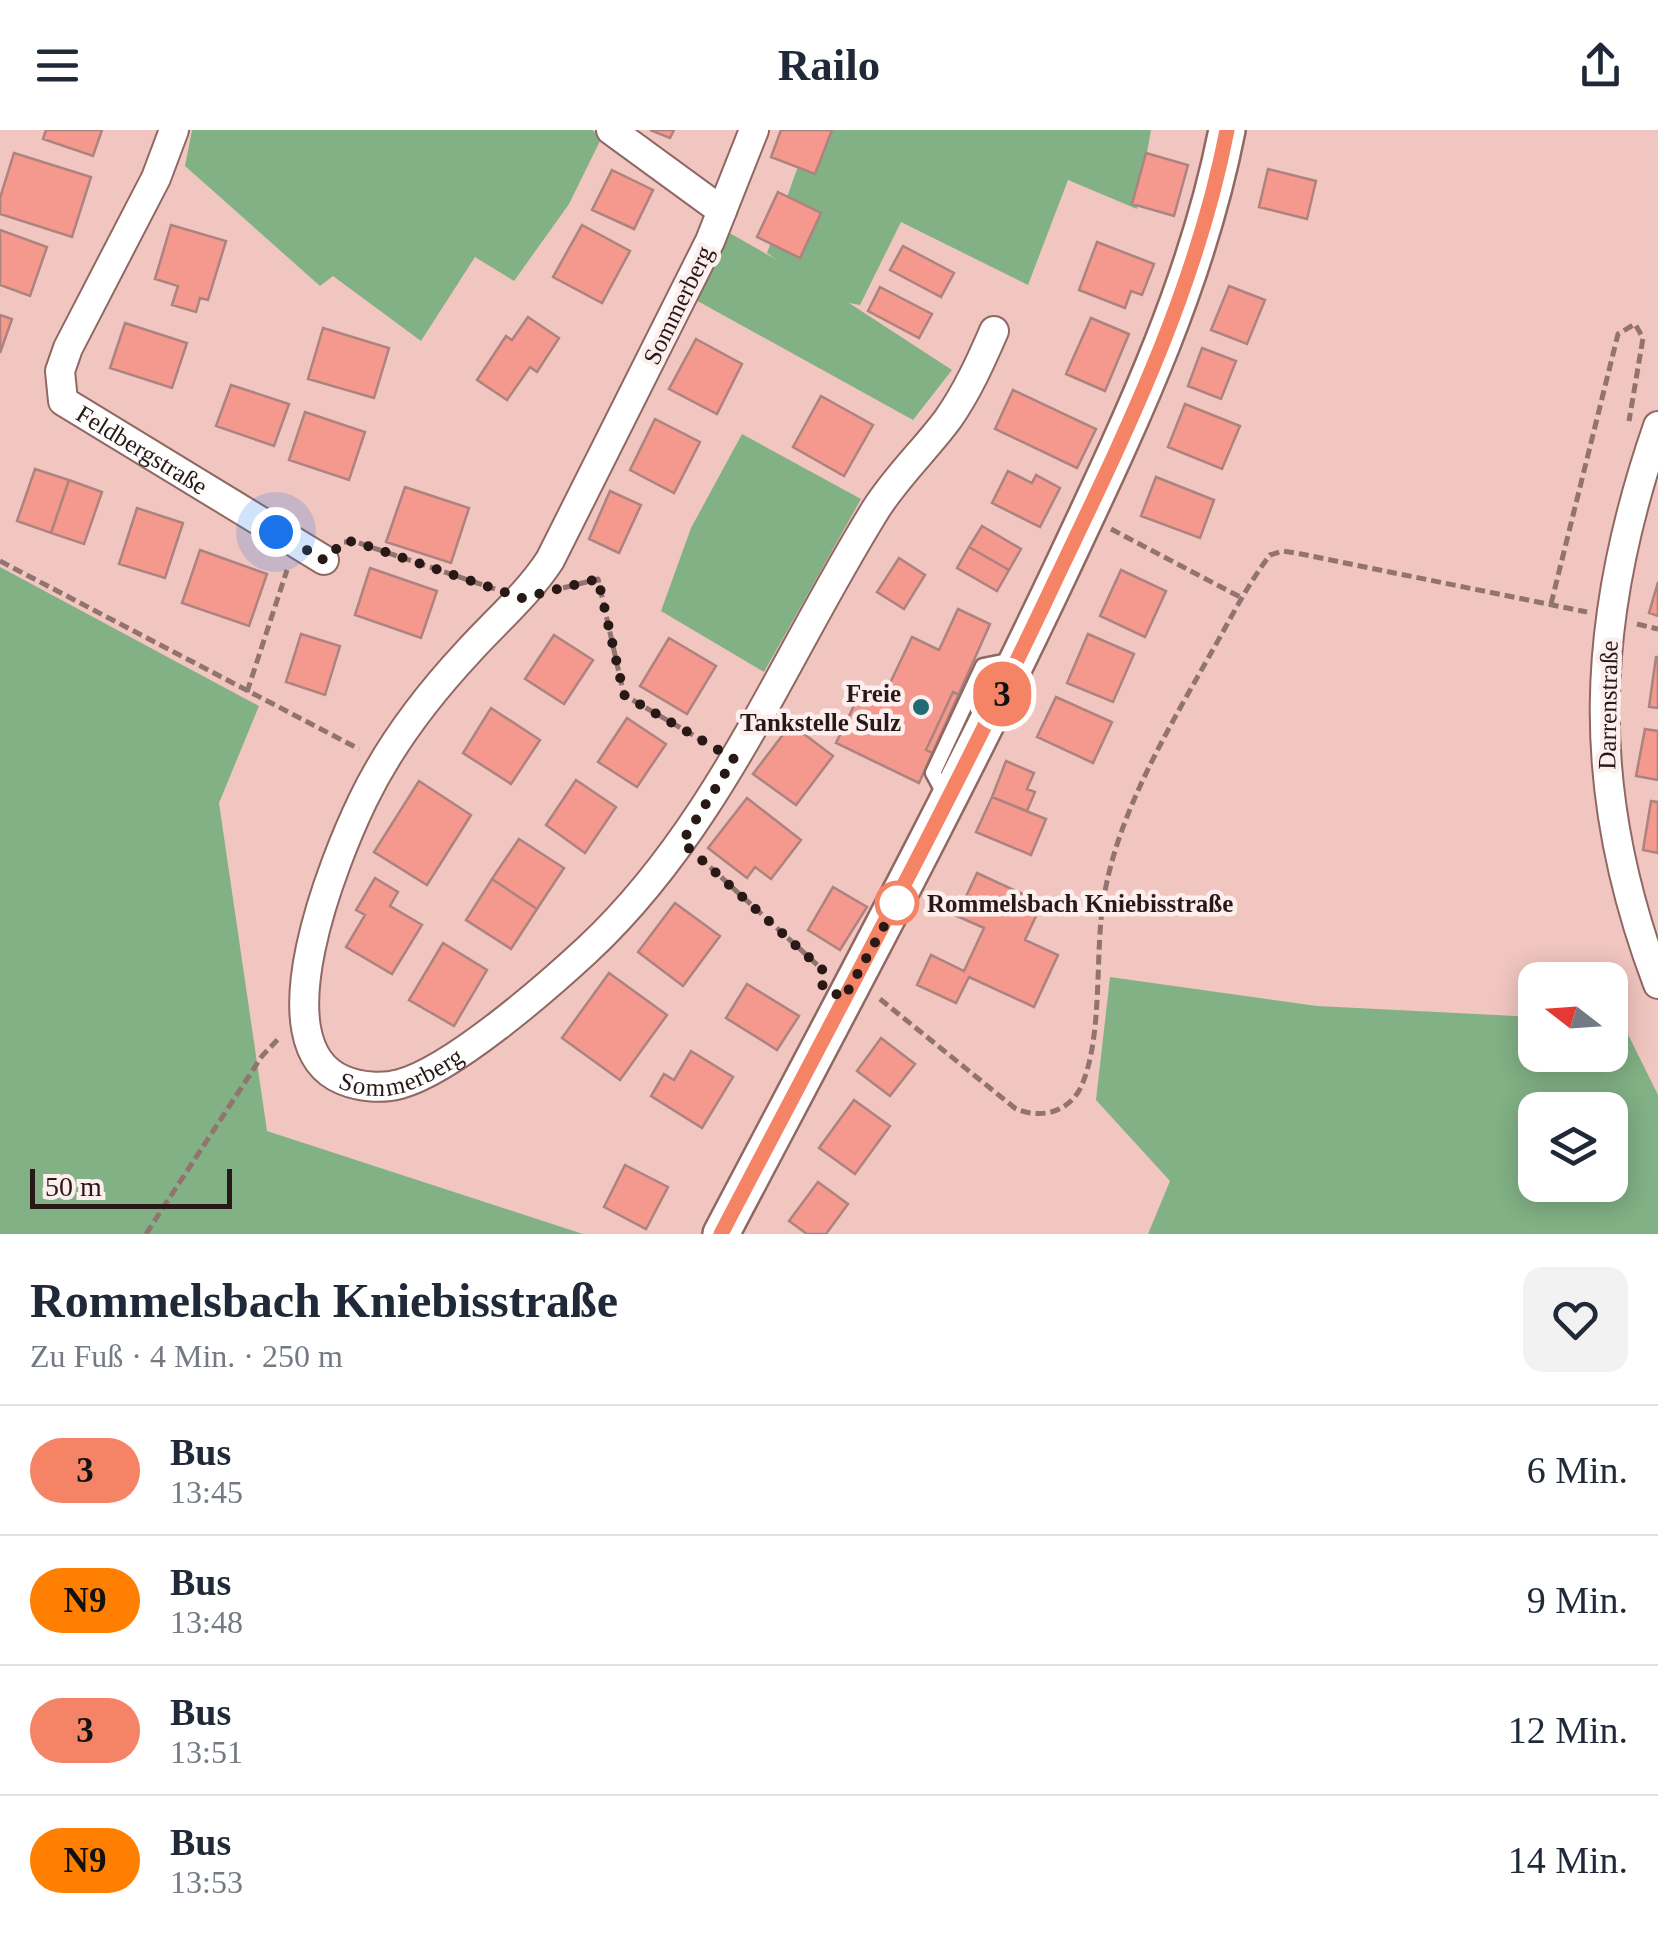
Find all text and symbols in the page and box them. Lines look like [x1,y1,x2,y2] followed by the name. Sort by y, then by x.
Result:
[30,38,85,93] icon: menu
[1573,38,1628,93] icon: share
[778,40,880,90] text: Railo
[638,241,719,369] street label: Sommerberg
[72,399,213,499] street label: Feldbergstraße
[251,507,301,557] your location
[1593,640,1623,770] street label: Darrenstraße
[970,662,1034,726] line badge: 3
[993,675,1011,714] text: 3
[740,680,901,736] place label: Freie Tankstelle Sulz
[910,696,932,718] marker: Freie Tankstelle Sulz
[876,882,918,924] marker: Rommelsbach Kniebisstraße
[927,890,1233,917] place label: Rommelsbach Kniebisstraße
[1518,962,1628,1072] north arrow
[1518,962,1628,1202] map controls
[336,1042,468,1101] street label: Sommerberg
[1518,1092,1628,1202] button: layers
[30,1164,232,1208] scale bar
[45,1171,102,1202] text: 50 m
[1523,1267,1628,1372] button: heart
[30,1274,618,1327] text: Rommelsbach Kniebisstraße
[30,1338,343,1374] text: Zu Fuß · 4 Min. · 250 m
[170,1431,231,1473] text: Bus
[1527,1449,1628,1491] text: 6 Min.
[76,1451,94,1490] text: 3
[170,1474,243,1510] text: 13:45
[170,1561,231,1603] text: Bus
[1527,1579,1628,1621] text: 9 Min.
[64,1581,106,1620] text: N9
[170,1604,243,1640] text: 13:48
[170,1691,231,1733] text: Bus
[1508,1709,1628,1751] text: 12 Min.
[76,1711,94,1750] text: 3
[170,1734,243,1770] text: 13:51
[170,1821,231,1863] text: Bus
[1508,1839,1628,1881] text: 14 Min.
[64,1841,106,1880] text: N9
[170,1864,243,1900] text: 13:53

